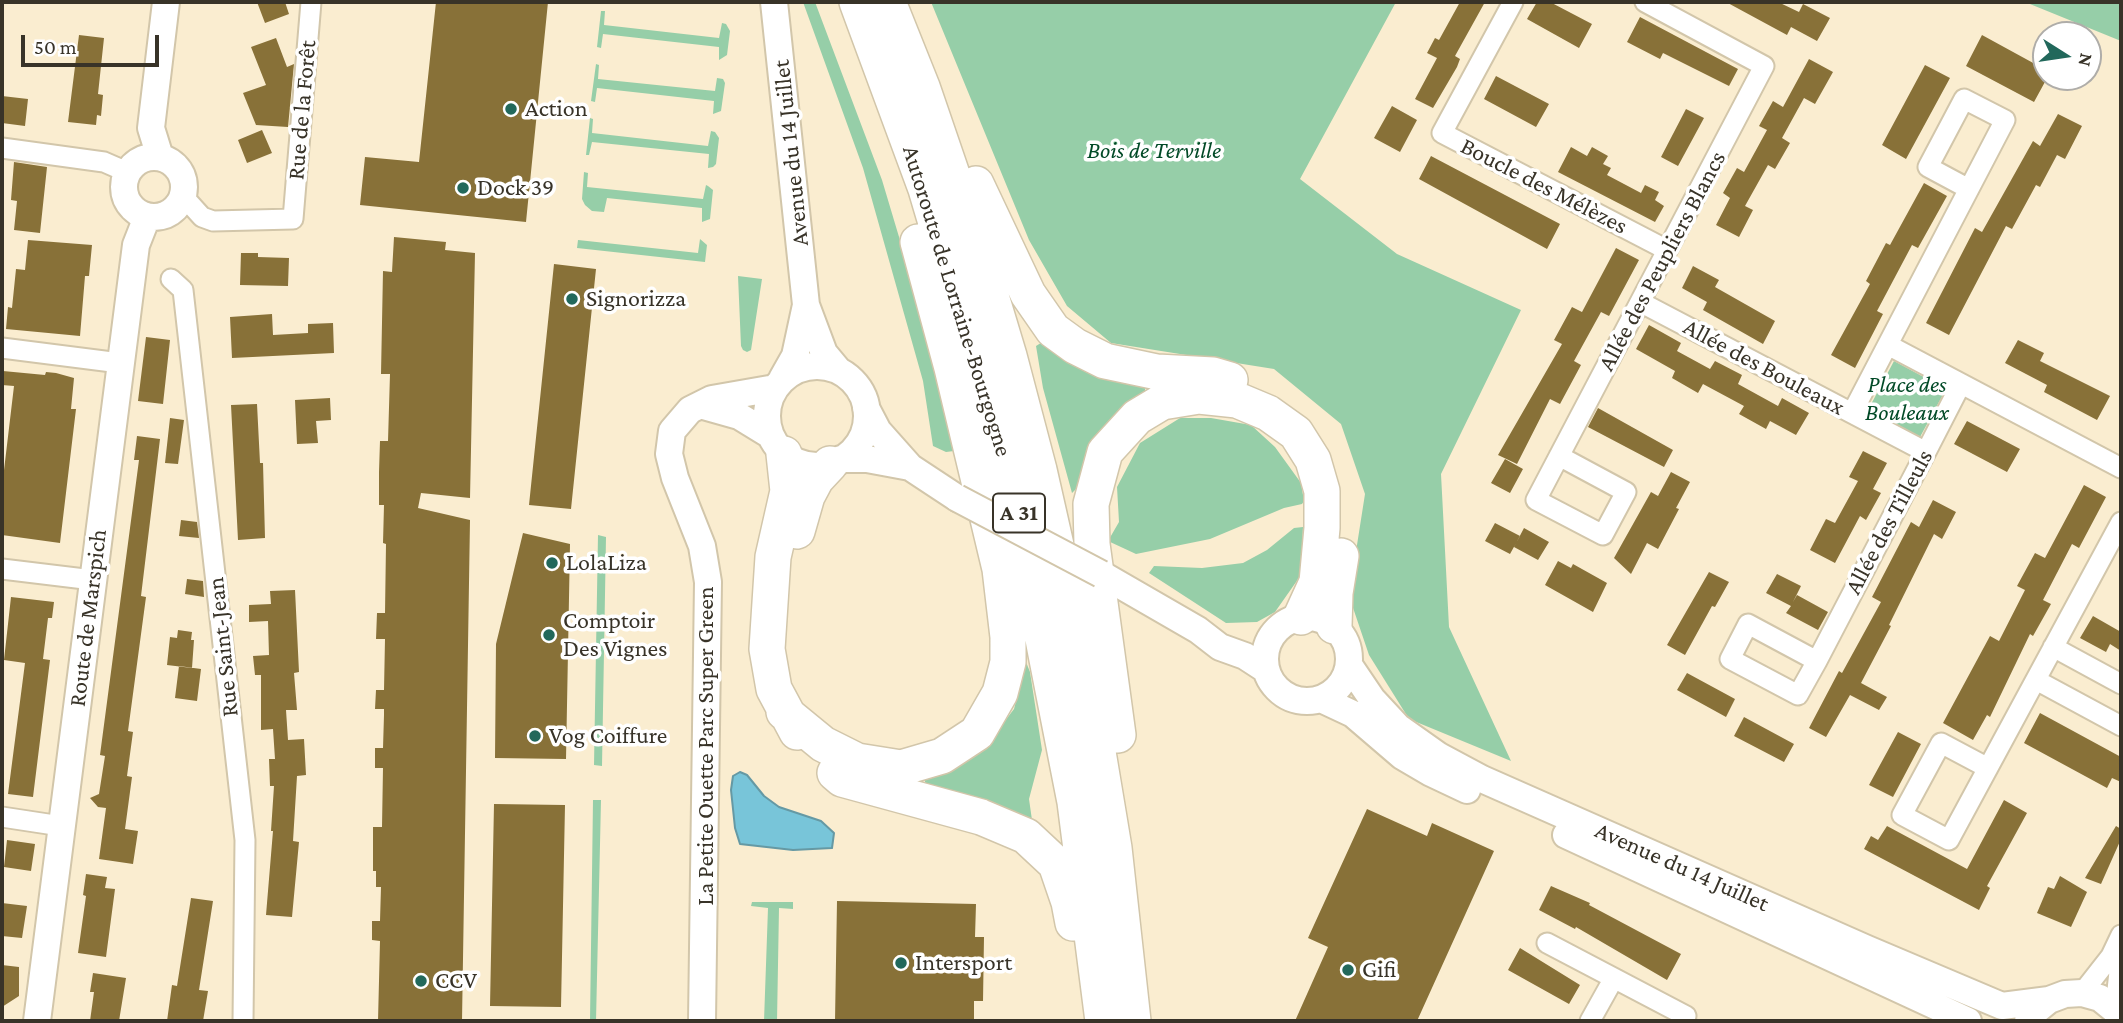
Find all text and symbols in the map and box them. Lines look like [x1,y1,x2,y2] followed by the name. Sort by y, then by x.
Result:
[24,21,163,65] scale bar
[2032,21,2102,91] north arrow
[34,35,77,59] text: 50 m
[282,39,322,181] street label: Rue de la Forêt
[2074,52,2098,69] text: N
[767,58,815,248] street label: Avenue du 14 Juillet
[525,95,588,123] place label: Action
[503,101,519,117] marker: Action
[1456,132,1632,240] street label: Boucle des Mélèzes
[1087,137,1221,165] park label: Bois de Terville
[896,142,1018,460] street label: Autoroute de Lorraine-Bourgogne
[1592,146,1732,376] street label: Allée des Peupliers Blancs
[477,174,554,202] place label: Dock 39
[455,180,471,196] marker: Dock 39
[586,285,686,313] place label: Signorizza
[564,291,580,307] marker: Signorizza
[1678,312,1850,422] street label: Allée des Bouleaux
[1865,371,1949,427] park label: Place des Bouleaux
[1839,445,1939,599] street label: Allée des Tilleuls
[993,494,1045,533] road number: A 31
[63,528,113,708] street label: Route de Marspich
[566,549,647,577] place label: LolaLiza
[544,555,560,571] marker: LolaLiza
[201,576,245,718] street label: Rue Saint-Jean
[692,586,720,906] street label: La Petite Ouette Parc Super Green
[563,607,668,663] place label: Comptoir Des Vignes
[541,627,557,643] marker: Comptoir Des Vignes
[549,722,667,750] place label: Vog Coiffure
[527,728,543,744] marker: Vog Coiffure
[1591,816,1773,918] street label: Avenue du 14 Juillet
[915,949,1012,977] place label: Intersport
[893,955,909,971] marker: Intersport
[1362,956,1396,984] place label: Gifi
[1340,962,1356,978] marker: Gifi
[435,967,477,995] place label: CCV
[413,973,429,989] marker: CCV

